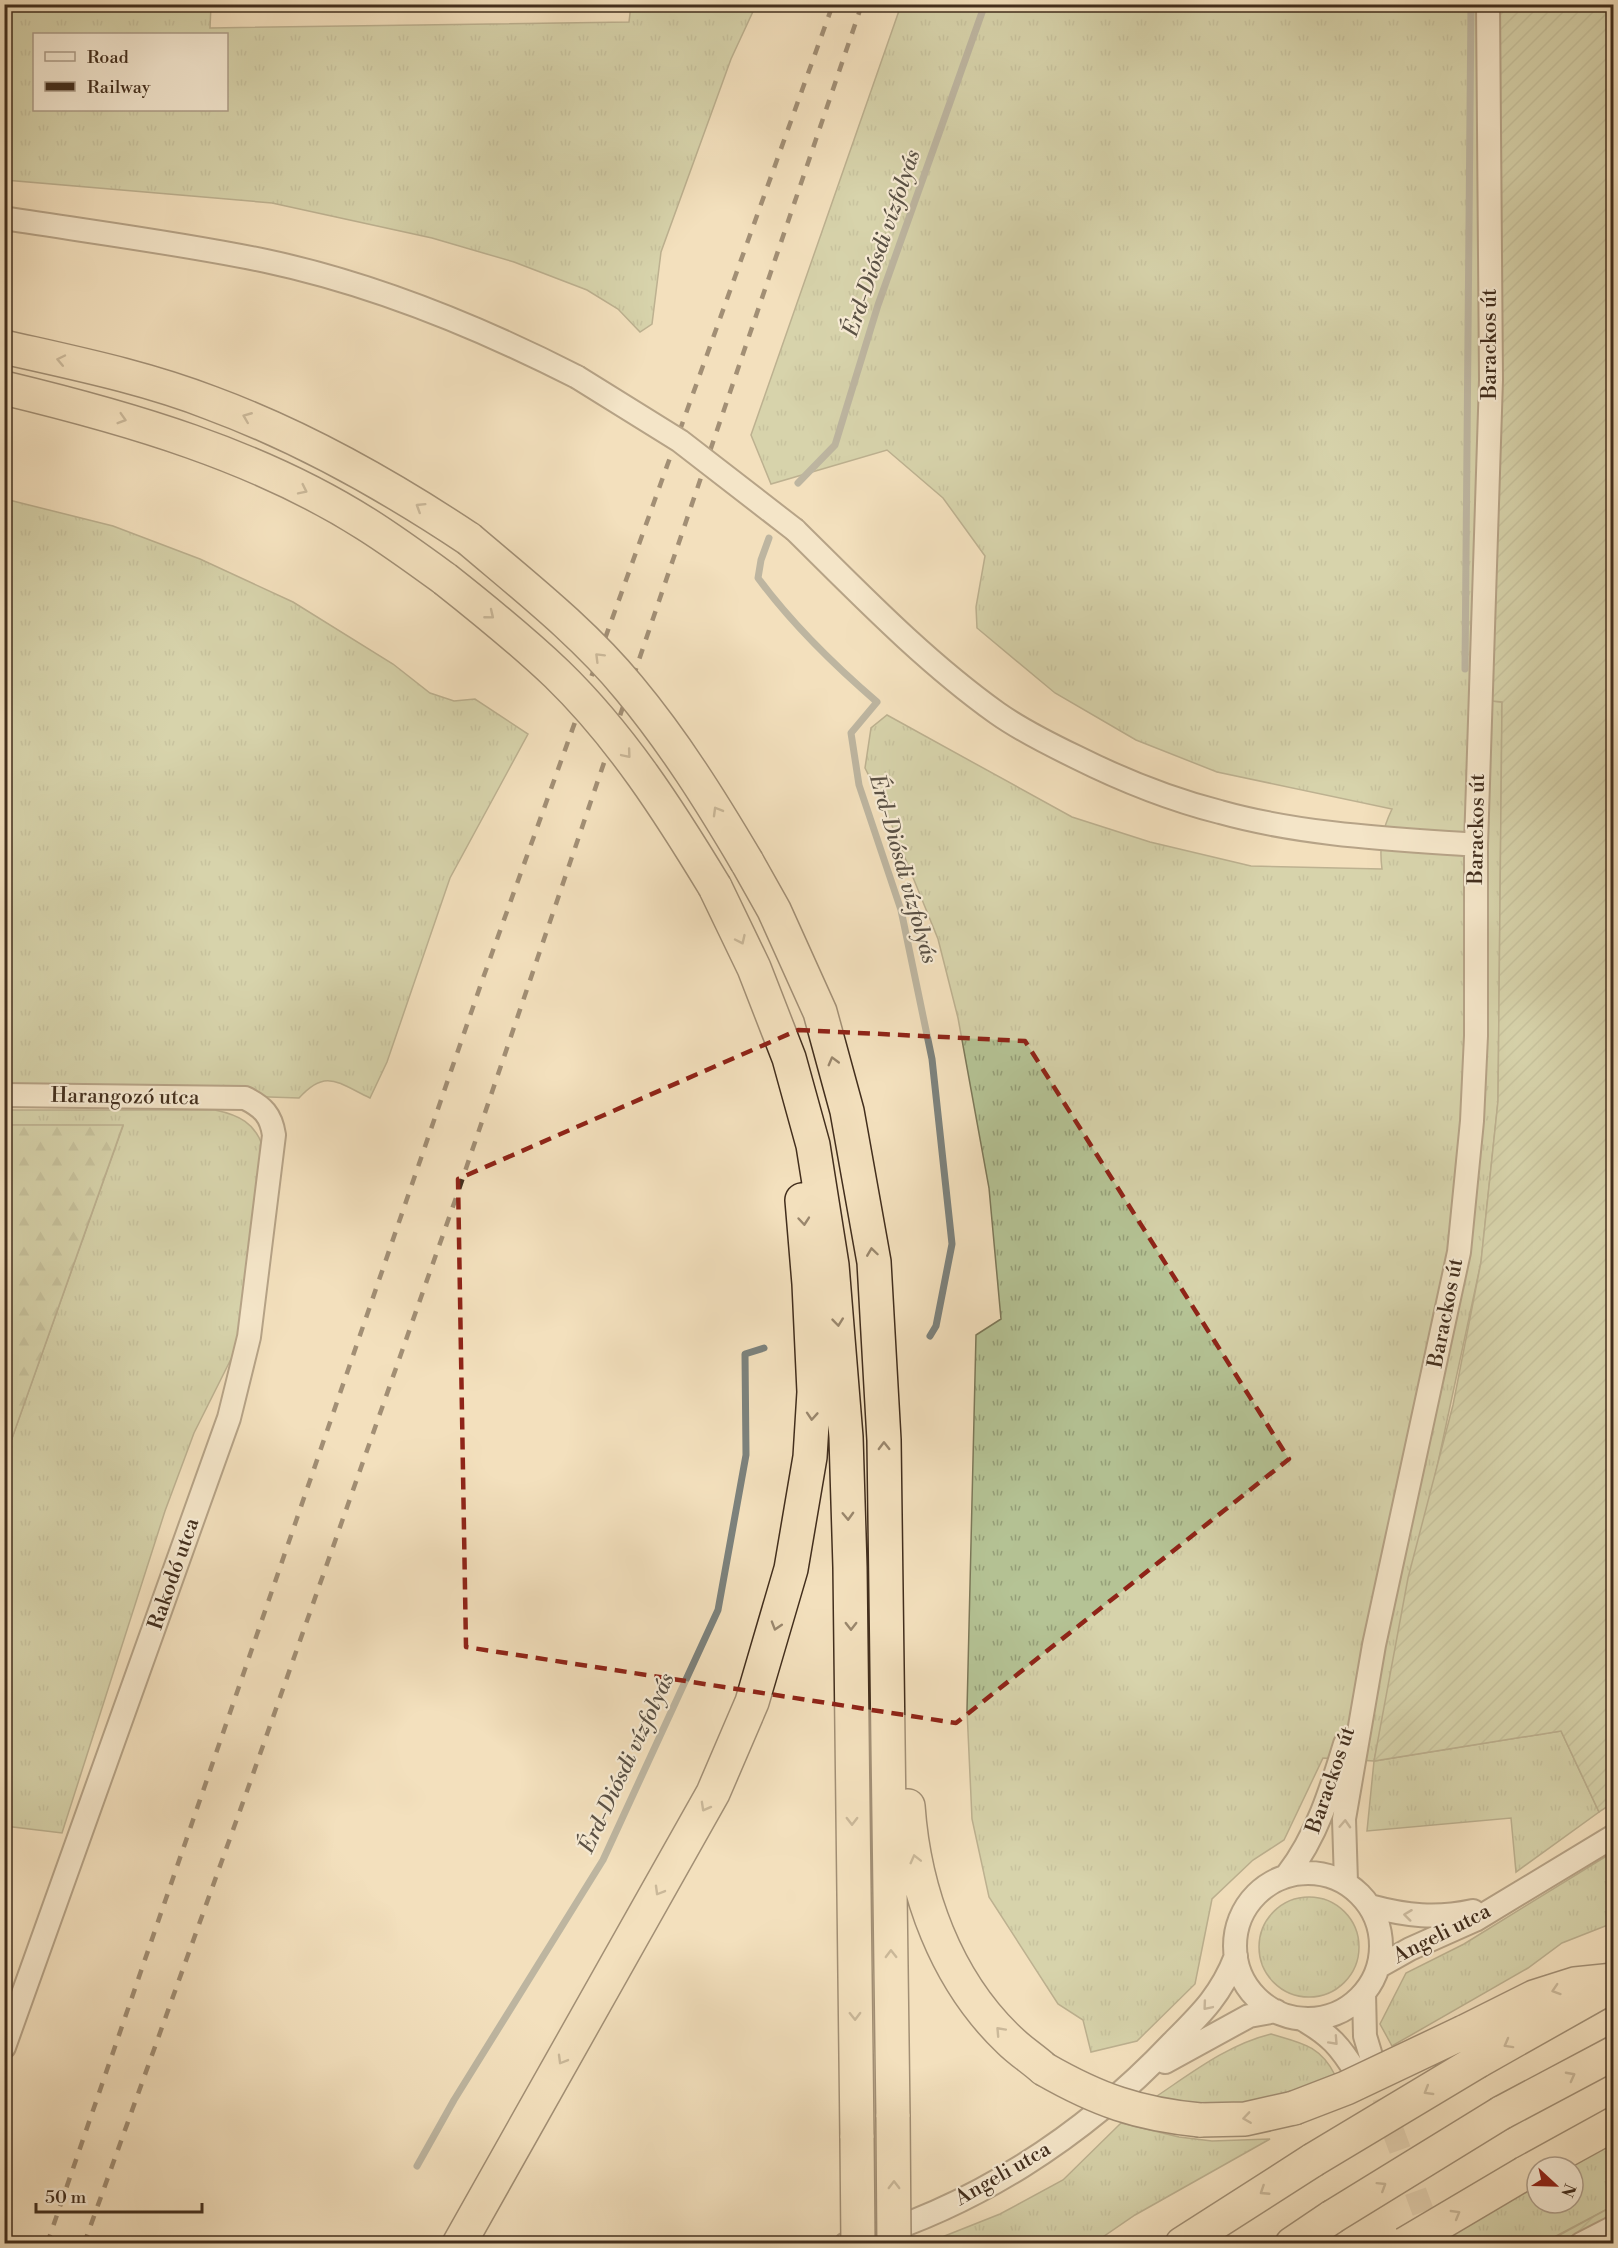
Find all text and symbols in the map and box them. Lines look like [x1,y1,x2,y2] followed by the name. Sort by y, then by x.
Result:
[33,33,228,111] legend
[87,46,130,69] text: Road
[87,76,151,99] text: Railway
[835,146,927,341] water label: Érd-Diósdi vízfolyás
[1477,288,1503,401] street label: Barackos út
[57,354,67,367] one-way arrow
[116,412,127,424] one-way arrow
[243,412,254,424] one-way arrow
[297,482,308,494] one-way arrow
[416,502,426,514] one-way arrow
[484,608,495,619] one-way arrow
[595,653,605,664] one-way arrow
[619,747,630,758] one-way arrow
[863,770,945,967] water label: Érd-Diósdi vízfolyás
[1463,773,1491,886] street label: Barackos út
[713,807,725,817] one-way arrow
[733,933,745,944] one-way arrow
[828,1056,841,1066] one-way arrow
[50,1083,200,1111] street label: Harangozó utca
[797,1217,810,1226] one-way arrow
[867,1247,879,1256] one-way arrow
[1422,1255,1469,1371] street label: Barackos út
[831,1317,844,1326] one-way arrow
[806,1411,819,1420] one-way arrow
[878,1442,890,1451] one-way arrow
[842,1512,855,1521] one-way arrow
[143,1514,205,1633] street label: Rakodó utca
[771,1620,783,1631] one-way arrow
[844,1621,857,1630] one-way arrow
[571,1668,681,1858] water label: Érd-Diósdi vízfolyás
[1300,1723,1362,1838] street label: Barackos út
[701,1801,712,1811] one-way arrow
[846,1816,858,1825] one-way arrow
[1338,1820,1351,1829] one-way arrow
[910,1854,923,1864] one-way arrow
[654,1884,666,1895] one-way arrow
[1388,1898,1495,1970] street label: Angeli utca
[1403,1909,1413,1922] one-way arrow
[885,1949,897,1958] one-way arrow
[1551,1983,1562,1995] one-way arrow
[1203,1999,1214,2010] one-way arrow
[849,2011,861,2020] one-way arrow
[996,2028,1007,2038] one-way arrow
[1327,2035,1338,2045] one-way arrow
[1503,2037,1514,2048] one-way arrow
[558,2054,570,2064] one-way arrow
[1565,2072,1575,2083] one-way arrow
[1424,2083,1434,2095] one-way arrow
[1243,2111,1252,2123] one-way arrow
[950,2136,1056,2212] street label: Angeli utca
[1525,2155,1585,2215] north arrow
[36,2176,202,2214] scale bar
[888,2181,900,2190] one-way arrow
[1556,2181,1580,2200] text: N
[1376,2182,1386,2194] one-way arrow
[1260,2184,1270,2196] one-way arrow
[45,2186,87,2209] text: 50 m
[1450,2210,1460,2221] one-way arrow

